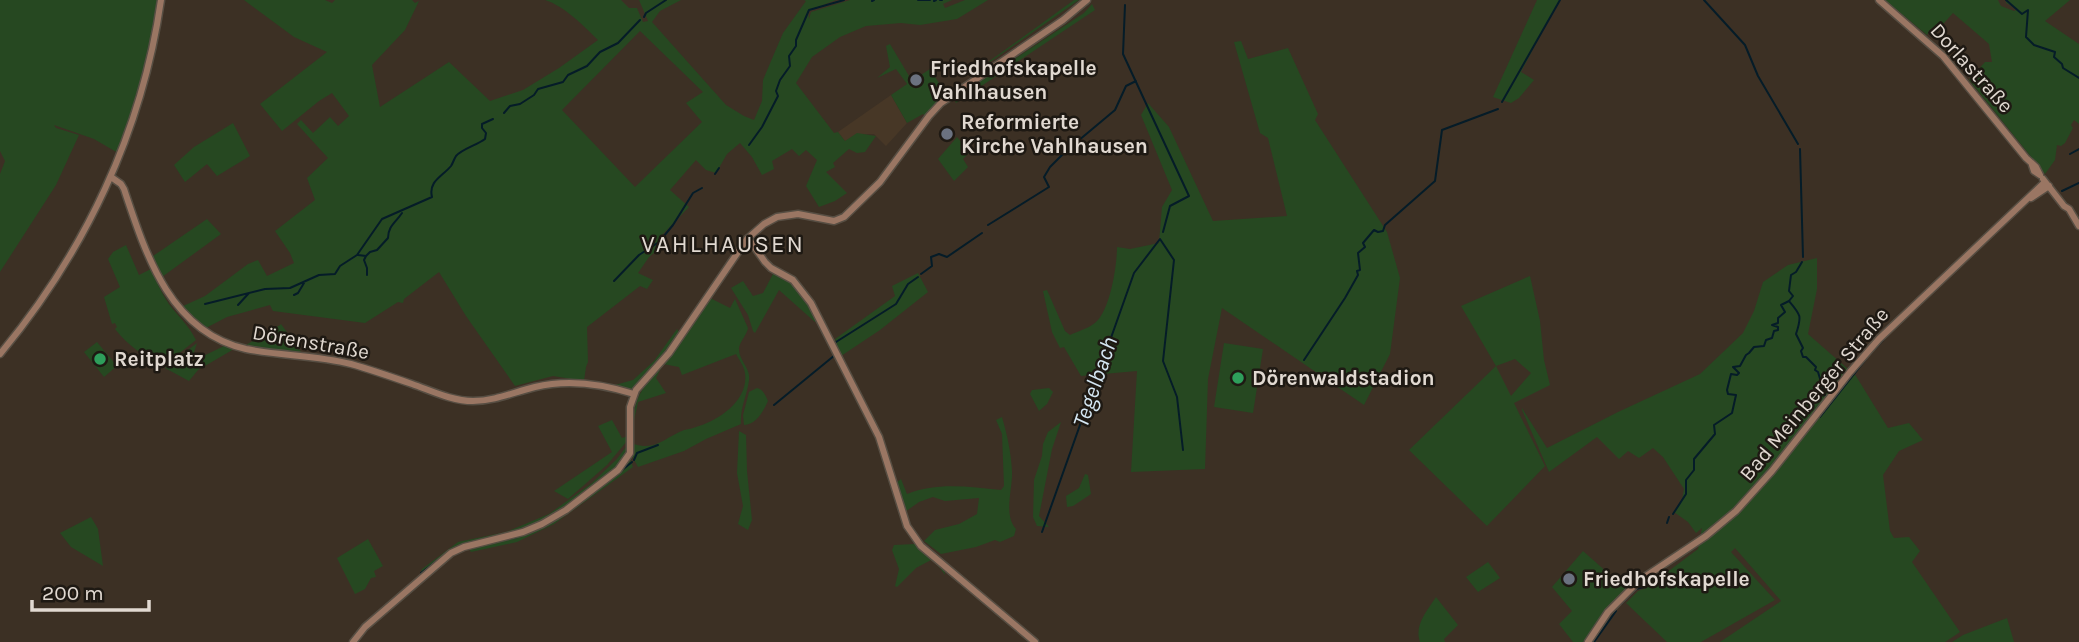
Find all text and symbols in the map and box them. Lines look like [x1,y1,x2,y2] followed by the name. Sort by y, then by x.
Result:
[1926,18,2018,118] street label: Dorlastraße
[930,56,1097,104] place label: Friedhofskapelle Vahlhausen
[908,72,924,88] marker: Friedhofskapelle Vahlhausen
[961,110,1148,158] place label: Reformierte Kirche Vahlhausen
[939,126,955,142] marker: Reformierte Kirche Vahlhausen
[641,230,805,258] district label: VAHLHAUSEN
[1735,303,1893,485] street label: Bad Meinberger Straße
[251,320,371,364] street label: Dörenstraße
[1067,333,1123,431] water label: Tegelbach
[114,347,204,371] place label: Reitplatz
[92,351,108,367] marker: Reitplatz
[1252,366,1435,390] place label: Dörenwaldstadion
[1230,370,1246,386] marker: Dörenwaldstadion
[1583,567,1750,591] place label: Friedhofskapelle
[32,568,149,612] scale bar
[1561,571,1577,587] marker: Friedhofskapelle
[42,581,104,605] text: 200 m

